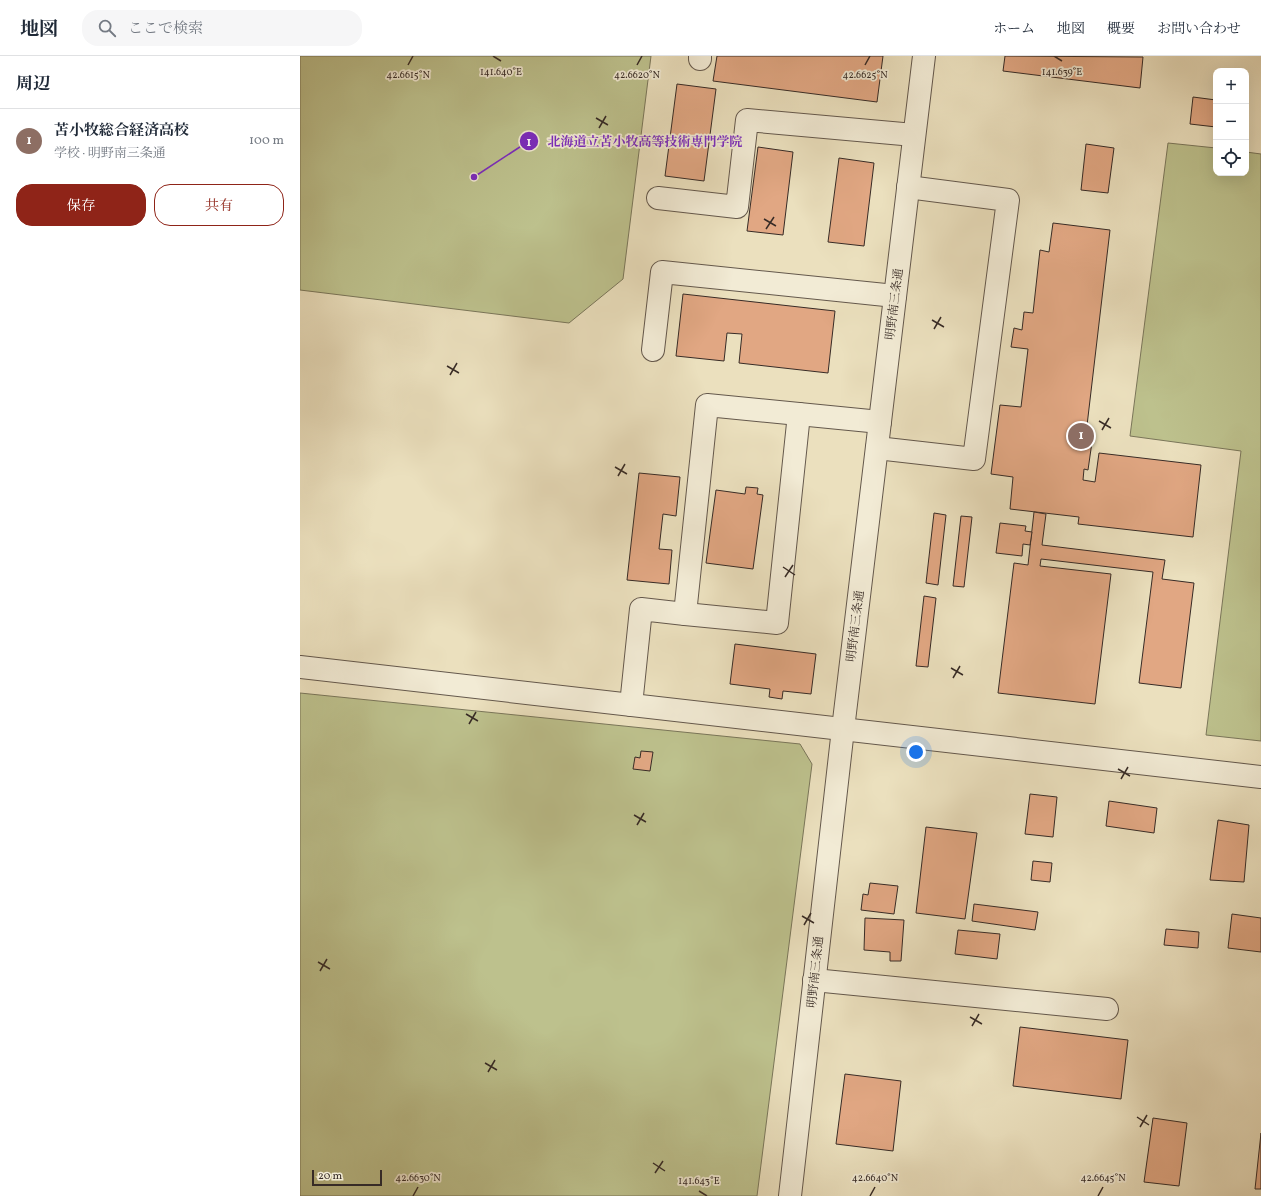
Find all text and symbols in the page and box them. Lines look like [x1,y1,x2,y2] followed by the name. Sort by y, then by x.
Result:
[82,10,362,46] search box
[20,17,58,43] text: 地図
[96,17,118,39] icon: search
[128,19,203,40] text: ここで検索
[993,20,1035,39] text: ホーム
[1057,20,1085,39] text: 地図
[1107,20,1135,39] text: 概要
[1157,20,1241,39] text: お問い合わせ
[480,65,522,79] text: 141.640°E
[1042,65,1082,79] text: 141.639°E
[386,68,430,82] text: 42.6615°N
[614,68,661,82] text: 42.6620°N
[842,68,888,82] text: 42.6625°N
[1213,68,1249,176] map controls
[1213,68,1249,104] button: +
[16,73,50,96] text: 周辺
[1213,104,1249,140] button: −
[54,121,189,142] text: 苫小牧総合経済高校
[519,129,750,154] callout: 北海道立苫小牧高等技術専門学院
[26,132,32,150] text: 1
[249,132,284,150] text: 100 m
[547,134,743,152] text: 北海道立苫小牧高等技術専門学院
[527,135,532,151] text: 1
[1213,140,1249,176] button: locate
[54,145,166,163] text: 学校 · 明野南三条通
[16,184,146,226] button: 保存
[154,184,284,226] button: 共有
[883,267,907,341] street label: 明野南三条通
[1068,421,1094,451] pin: 1
[844,589,868,663] street label: 明野南三条通
[906,742,926,762] your location
[804,935,828,1009] street label: 明野南三条通
[312,1168,382,1187] scale bar
[318,1169,342,1184] text: 20 m
[395,1171,441,1185] text: 42.6630°N
[852,1171,899,1185] text: 42.6640°N
[1080,1171,1126,1185] text: 42.6645°N
[678,1174,720,1188] text: 141.643°E

